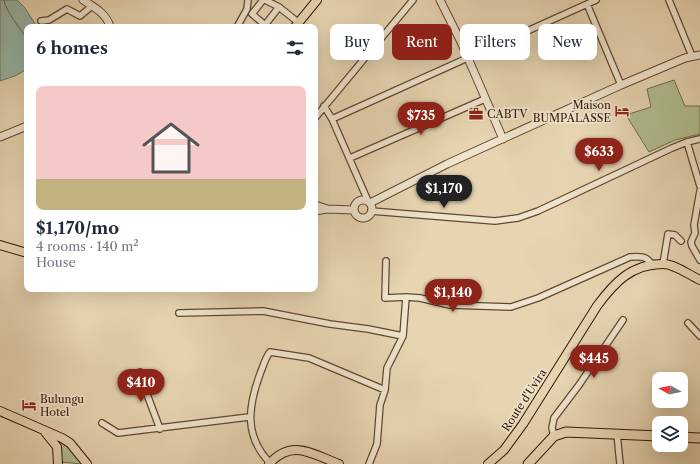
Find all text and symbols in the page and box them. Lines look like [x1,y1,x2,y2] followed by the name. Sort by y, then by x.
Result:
[330,24,384,60] chip: Buy
[392,24,452,60] chip: Rent
[460,24,530,60] chip: Filters
[538,24,597,60] chip: New
[284,37,306,59] icon: filters
[36,38,108,58] text: 6 homes
[533,98,611,125] place label: Maison BUMPALASSE
[397,102,445,136] pin: $735
[614,103,630,119] hotel icon: Maison BUMPALASSE
[468,106,484,122] office icon: CABTV
[407,107,435,123] text: $735
[487,107,529,121] place label: CABTV
[135,112,207,184] icon: home
[575,138,623,172] pin: $633
[584,143,614,159] text: $633
[411,175,477,209] pin: $1,170
[425,180,463,196] text: $1,170
[36,218,119,238] text: $1,170/mo
[36,238,139,254] text: 4 rooms · 140 m²
[36,254,76,270] text: House
[420,279,486,313] pin: $1,140
[434,284,472,300] text: $1,140
[570,345,618,379] pin: $445
[579,350,609,366] text: $445
[499,366,549,434] street label: Route d'Uvira
[117,369,165,403] pin: $410
[652,372,688,408] north arrow
[652,372,688,452] map controls
[127,374,155,390] text: $410
[40,392,84,419] place label: Bulungu Hotel
[21,397,37,413] hotel icon: Bulungu Hotel
[652,416,688,452] button: layers

